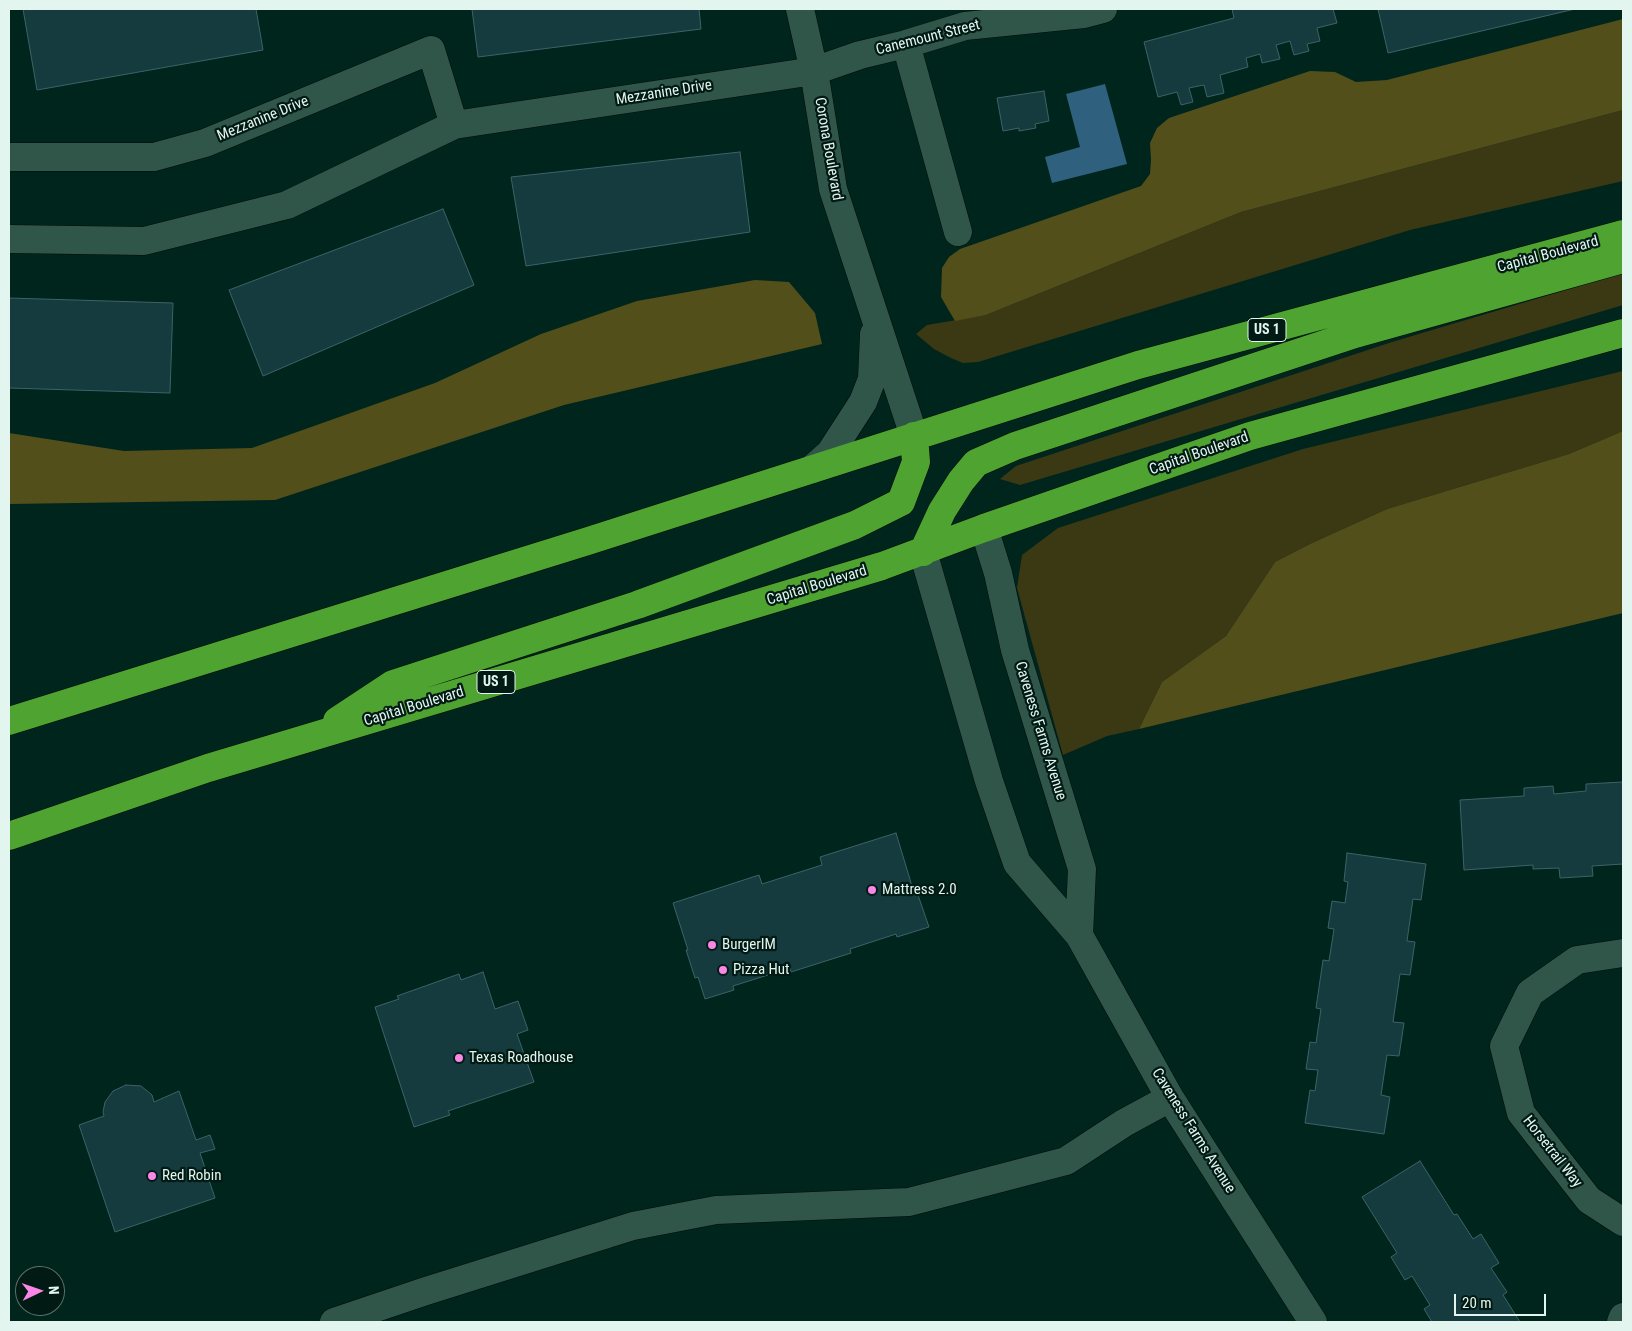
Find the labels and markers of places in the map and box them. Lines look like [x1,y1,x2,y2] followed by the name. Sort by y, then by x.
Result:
[882,881,957,899] place label: Mattress 2.0
[866,884,878,896] marker: Mattress 2.0
[722,936,776,954] place label: BurgerIM
[706,939,718,951] marker: BurgerIM
[733,961,790,979] place label: Pizza Hut
[717,964,729,976] marker: Pizza Hut
[469,1049,573,1067] place label: Texas Roadhouse
[453,1052,465,1064] marker: Texas Roadhouse
[162,1167,221,1185] place label: Red Robin
[146,1170,158,1182] marker: Red Robin

